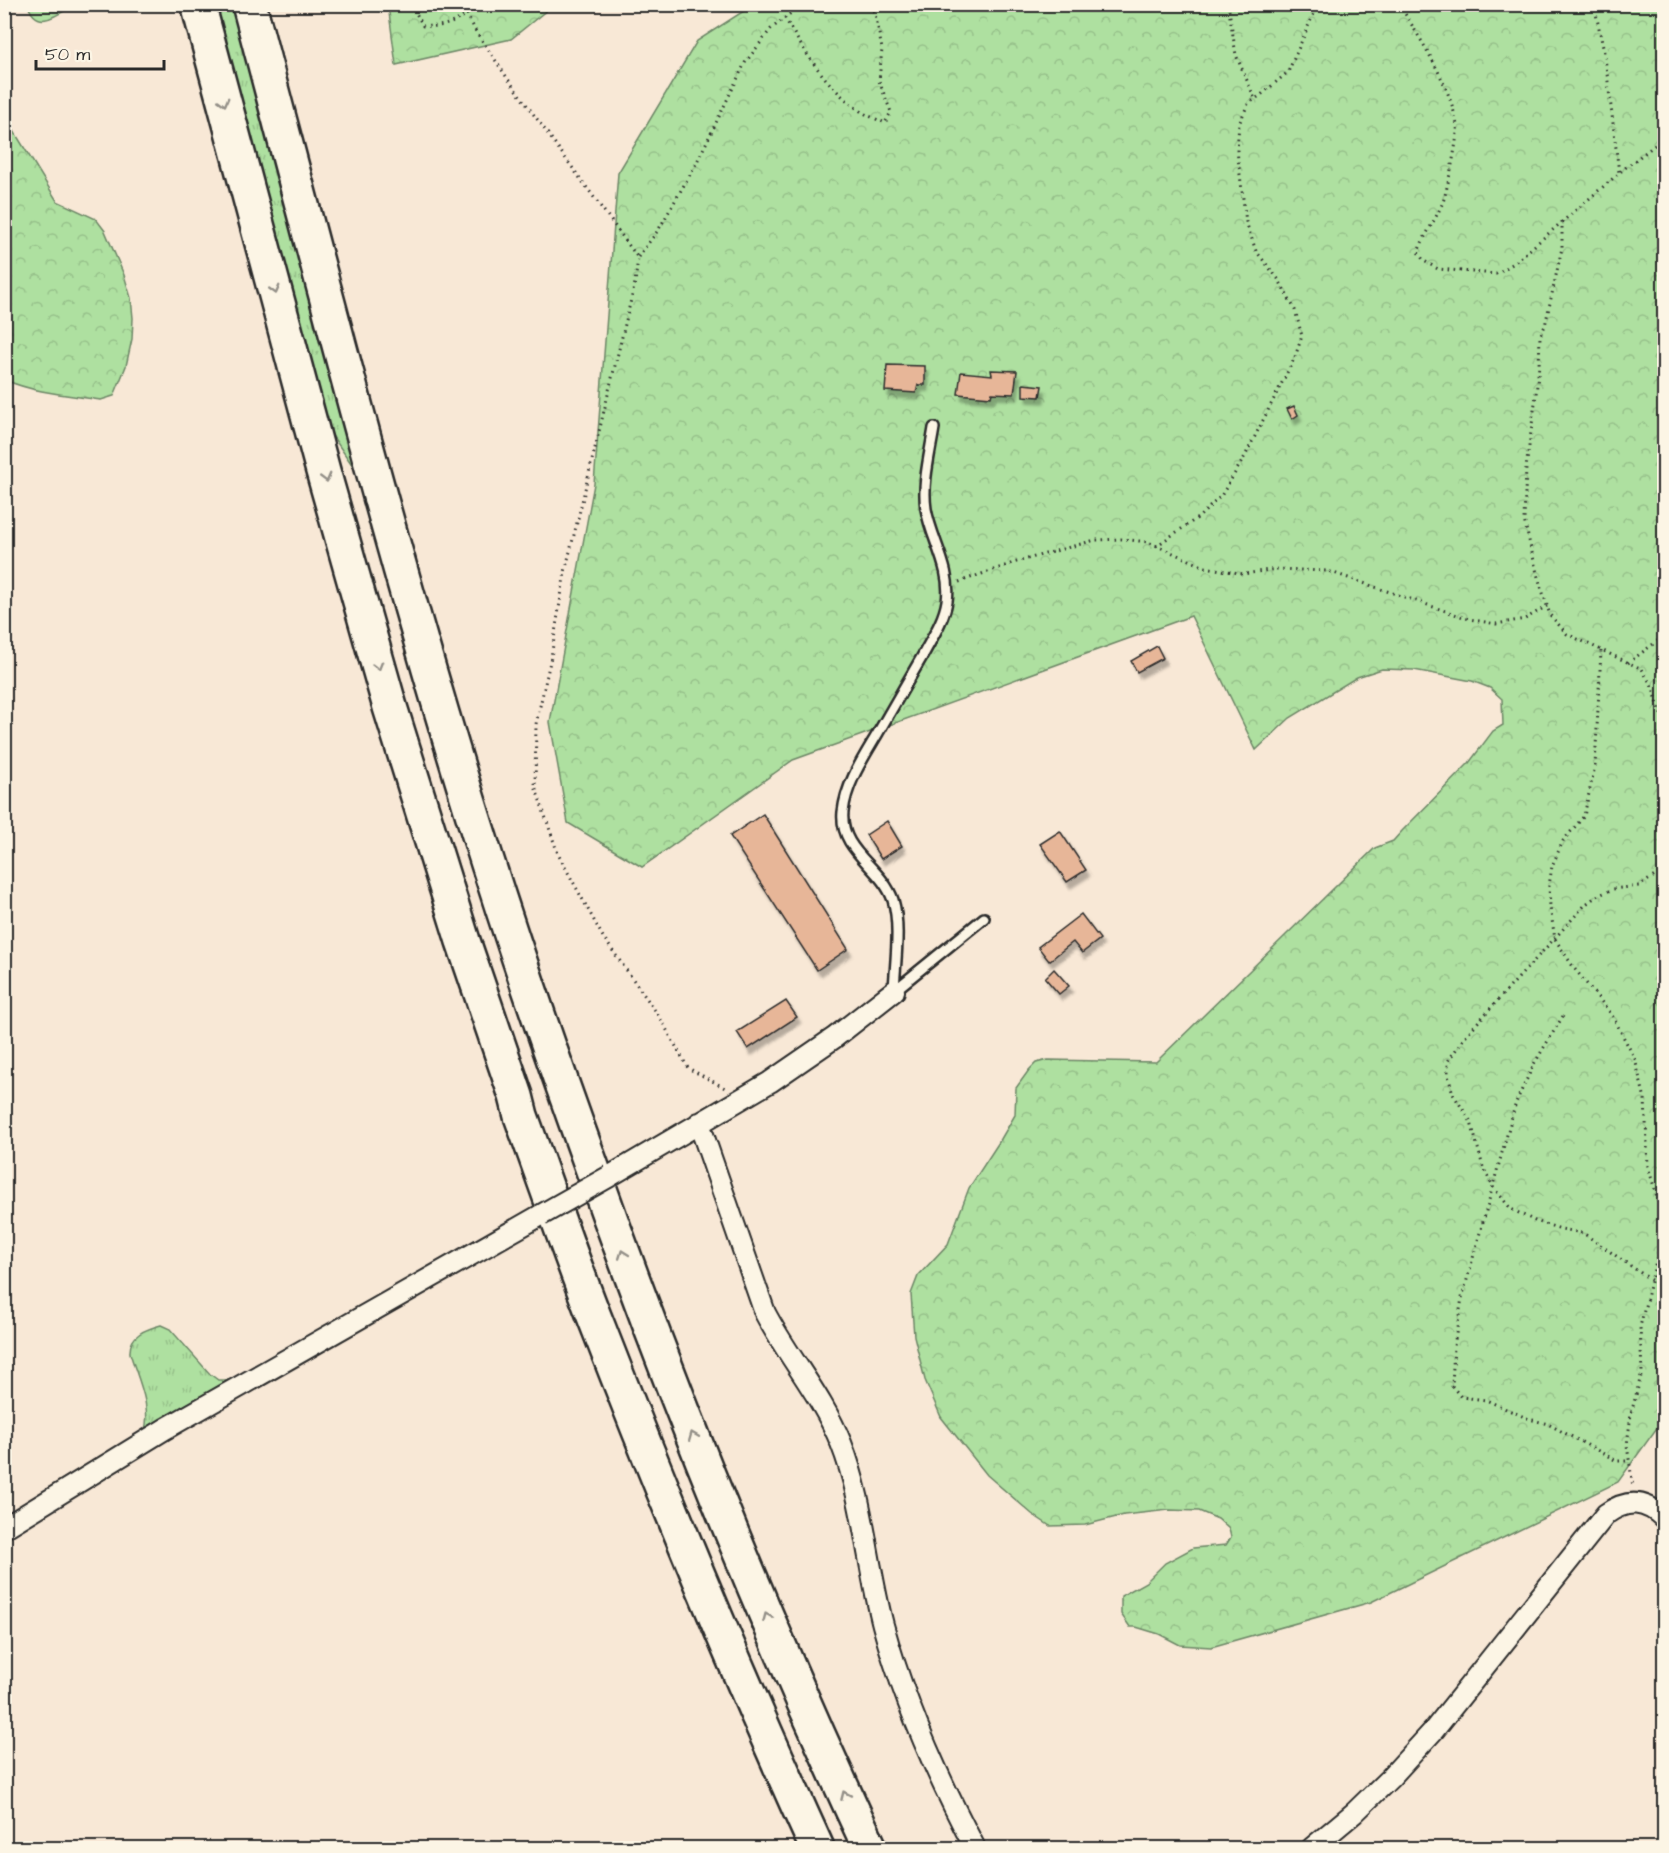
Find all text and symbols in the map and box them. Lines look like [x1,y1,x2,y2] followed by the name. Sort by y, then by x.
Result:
[36,33,164,71] scale bar
[45,42,90,67] text: 50 m
[217,96,230,106] one-way arrow
[268,284,280,295] one-way arrow
[318,473,331,483] one-way arrow
[371,660,383,671] one-way arrow
[617,1250,630,1260] one-way arrow
[688,1432,700,1443] one-way arrow
[762,1612,774,1623] one-way arrow
[841,1791,853,1802] one-way arrow

